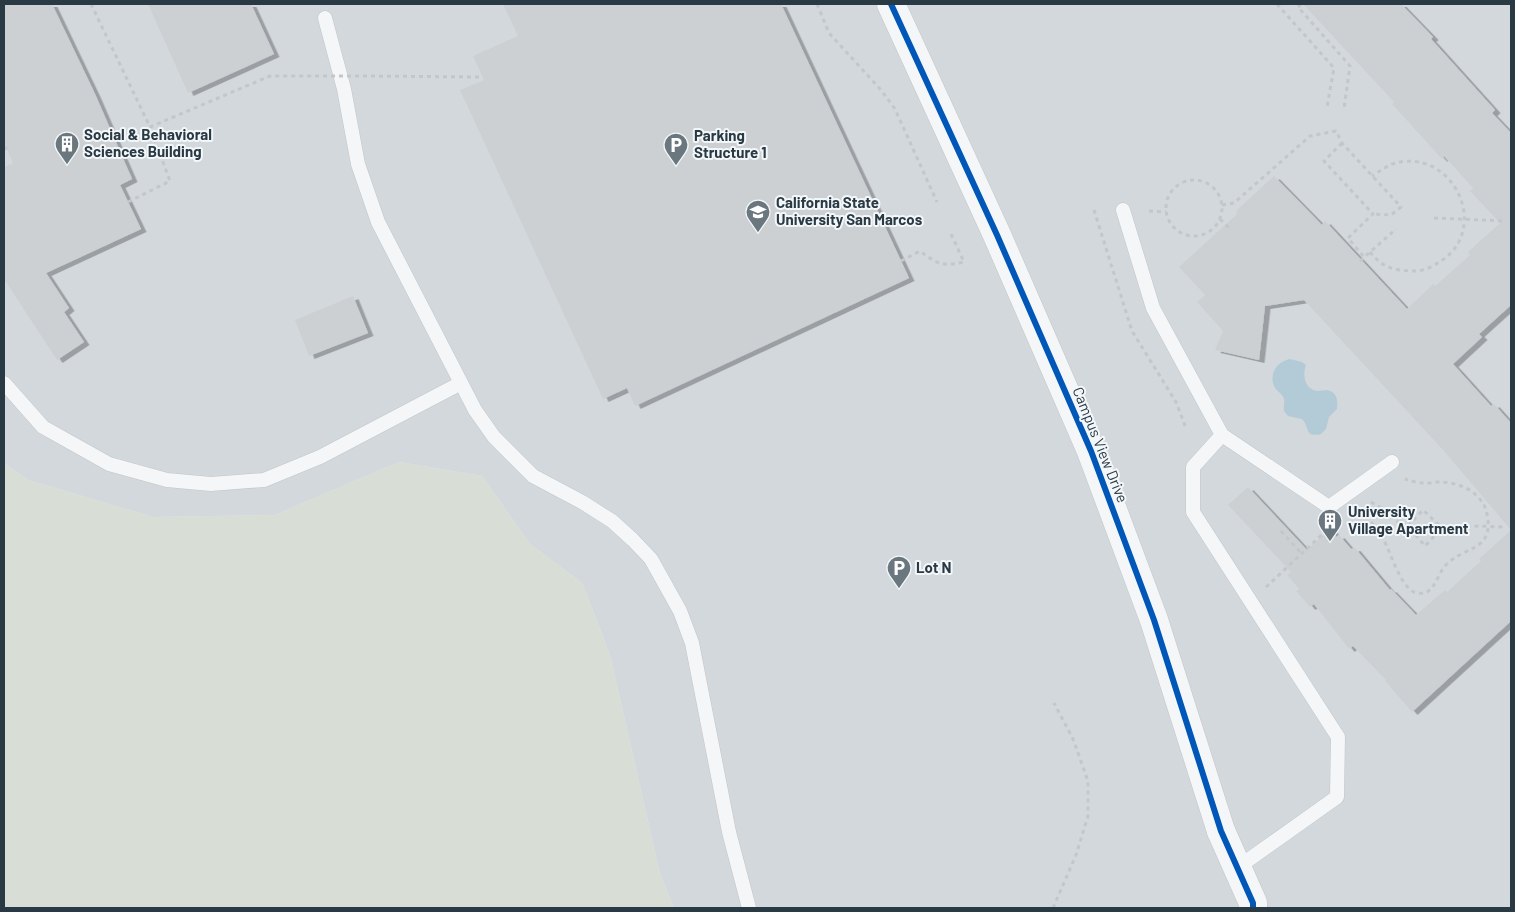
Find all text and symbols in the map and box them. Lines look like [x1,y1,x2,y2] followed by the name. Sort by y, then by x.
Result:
[84,125,212,160] place label: Social & Behavioral Sciences Building
[694,126,767,161] place label: Parking Structure 1
[54,131,80,165] building icon: Social & Behavioral Sciences Building
[663,132,689,166] parking icon: Parking Structure 1
[776,193,923,228] place label: California State University San Marcos
[745,199,771,233] school or university icon: California State University San Marcos
[1069,384,1132,505] street label: Campus View Drive
[1348,502,1469,537] place label: University Village Apartment
[1317,508,1343,542] building icon: University Village Apartment
[886,555,912,589] parking icon: Lot N
[916,558,951,576] place label: Lot N

